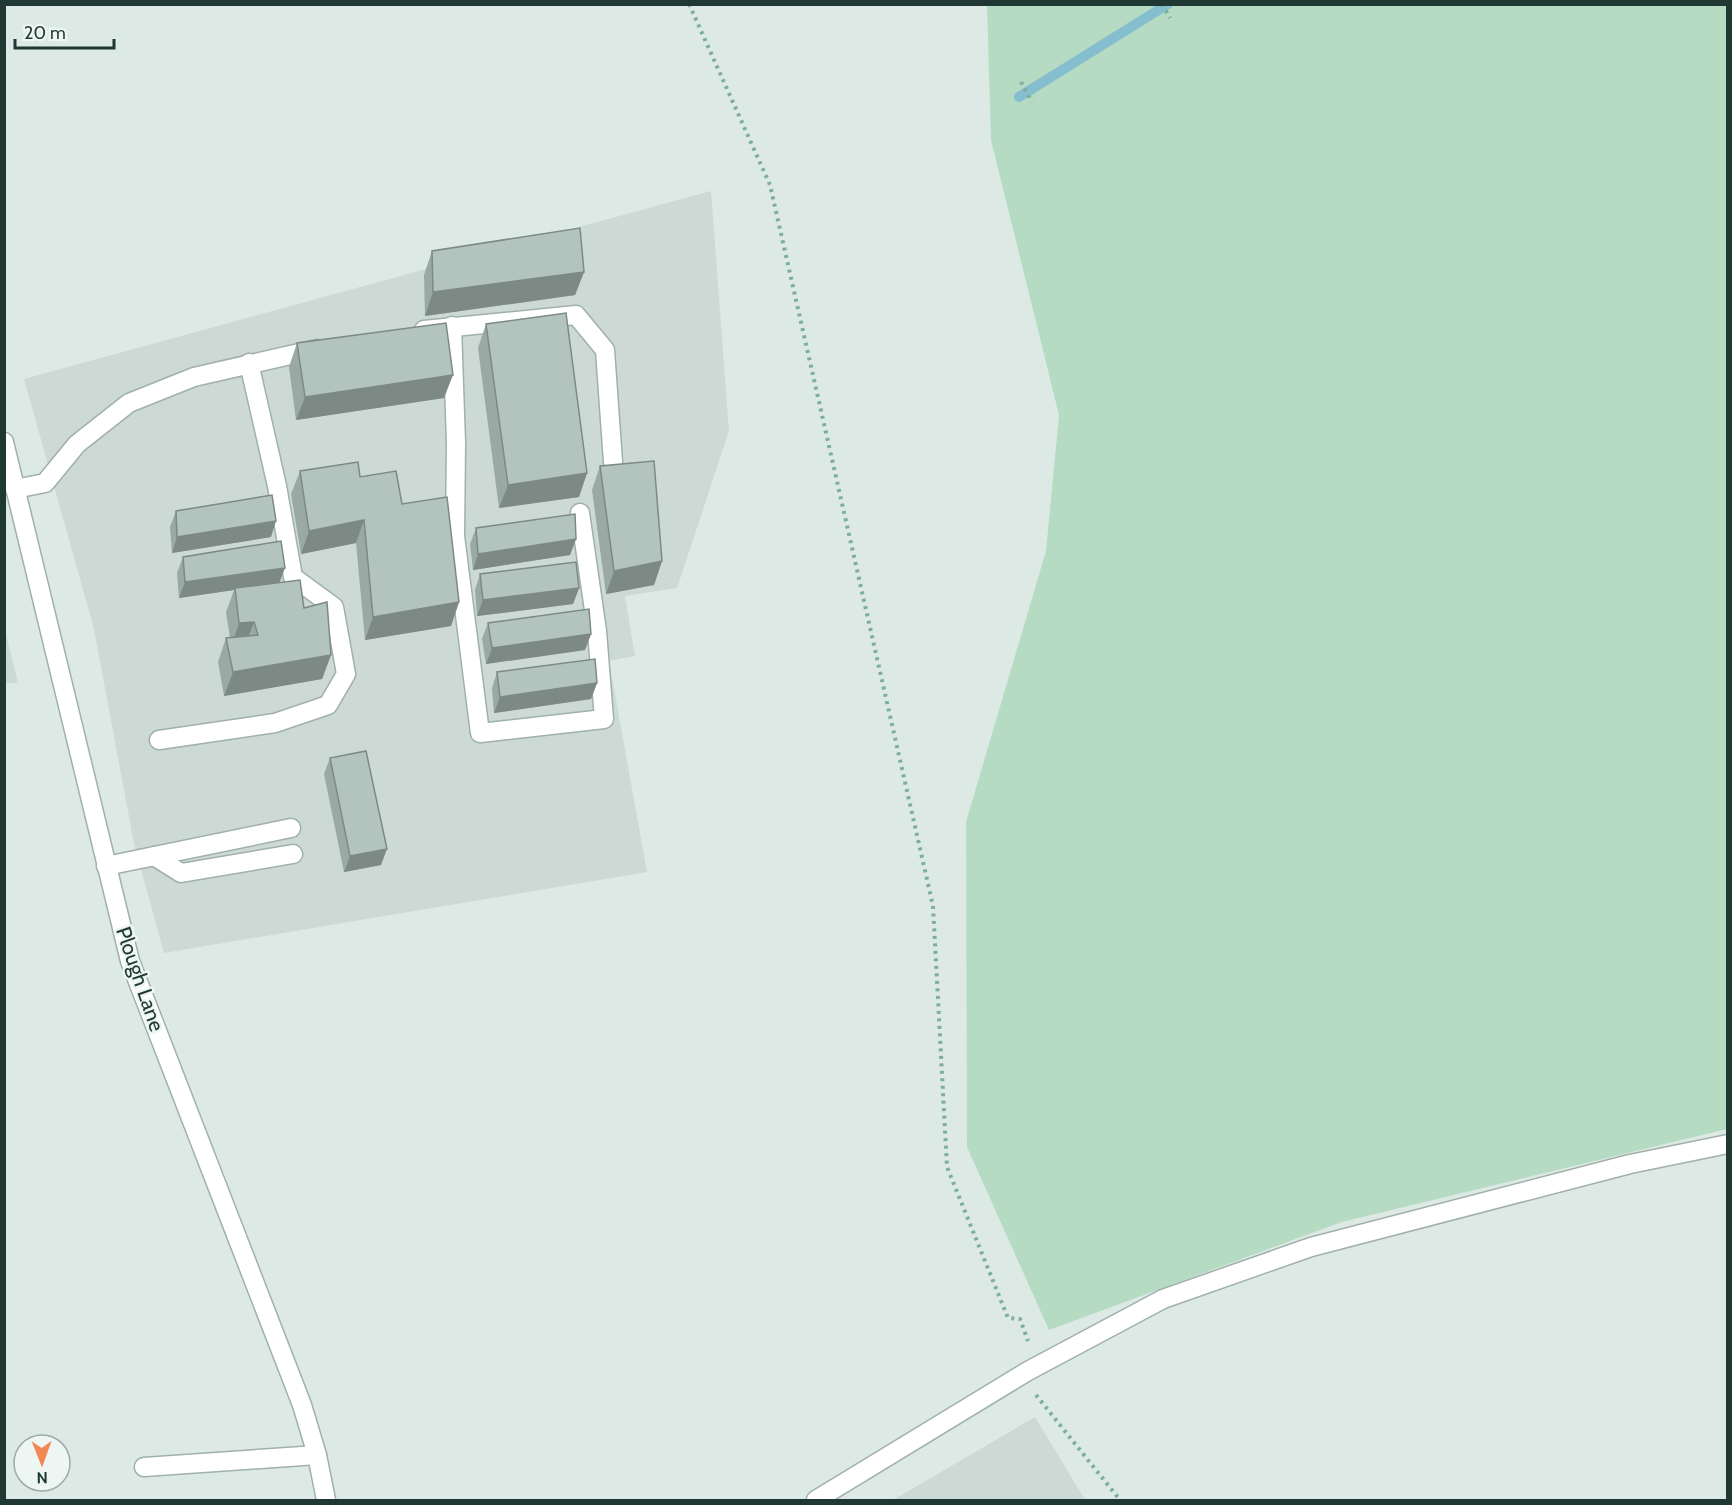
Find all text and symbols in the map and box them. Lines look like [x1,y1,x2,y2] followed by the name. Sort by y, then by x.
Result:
[15,12,114,50] scale bar
[24,22,66,44] text: 20 m
[111,923,170,1035] street label: Plough Lane
[12,1433,72,1493] north arrow
[36,1468,48,1487] text: N

